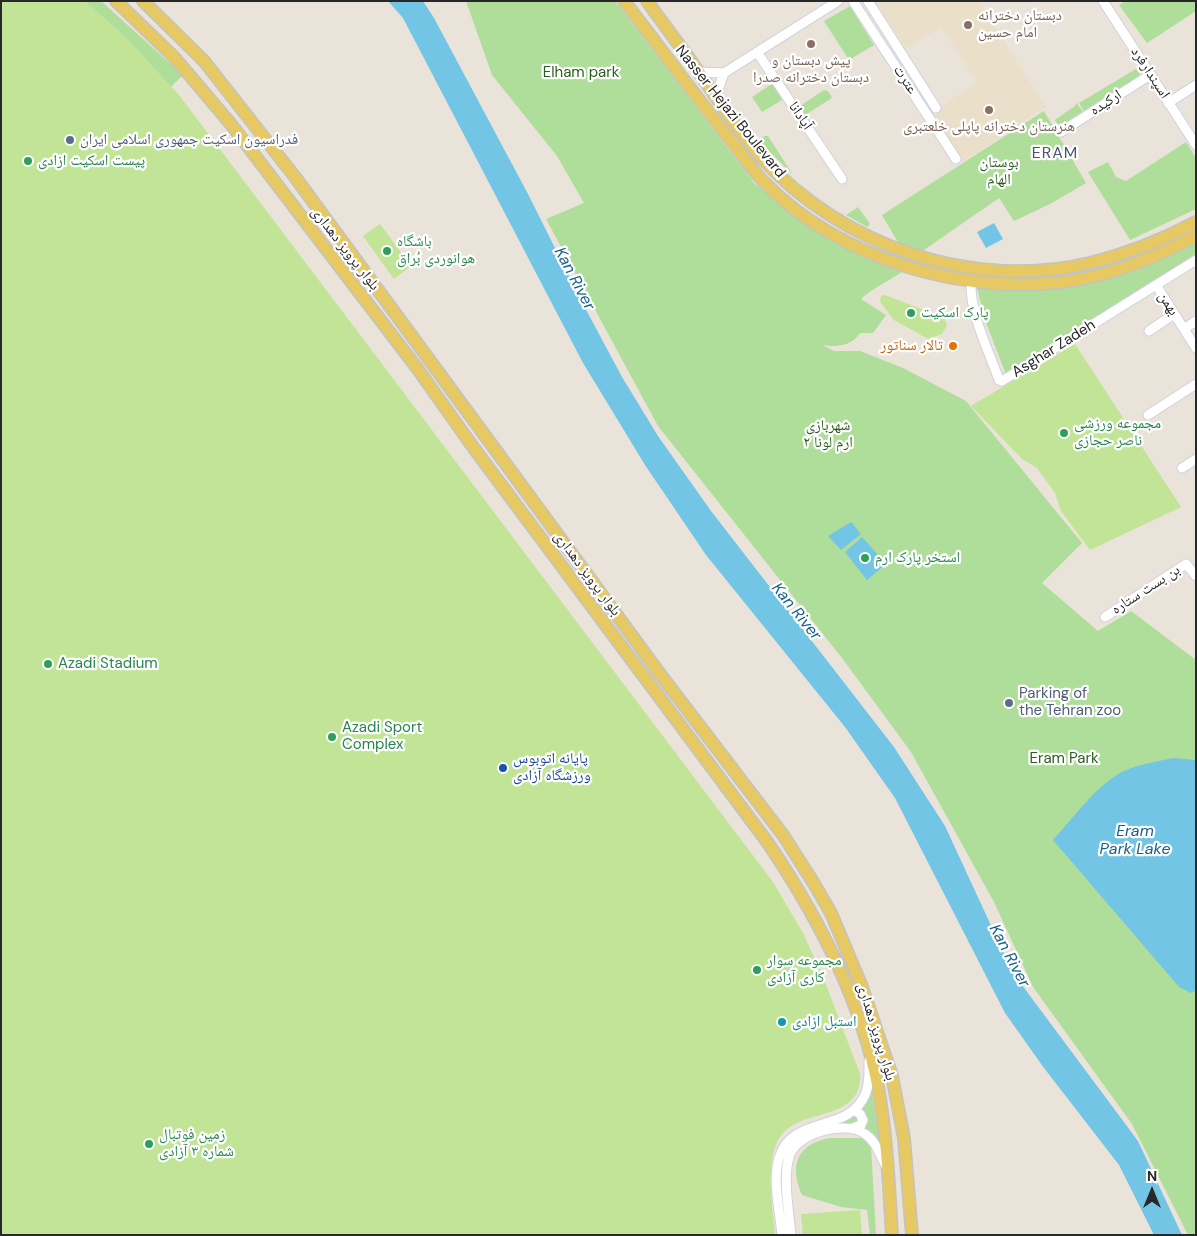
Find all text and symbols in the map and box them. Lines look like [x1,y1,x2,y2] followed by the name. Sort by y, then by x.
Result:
[978,7,1062,42] place label: دبستان دخترانه امام حسین
[962,19,974,31] marker: دبستان دخترانه امام حسین
[805,38,817,50] marker: پیش دبستان و دبستان دخترانه صدرا
[671,42,789,182] street label: Nasser Hejazi Boulevard
[1127,44,1173,102] street label: اسپندارفرد
[753,52,869,87] place label: پیش دبستان و دبستان دخترانه صدرا
[889,62,921,98] street label: عترت
[543,64,619,82] park label: Elham park
[1087,86,1125,120] street label: ارکیده
[784,98,816,134] street label: آپادانا
[983,104,995,116] marker: هنرستان دخترانه پاپلی خلعتبری
[903,118,1075,136] place label: هنرستان دخترانه پاپلی خلعتبری
[80,131,298,149] place label: فدراسیون اسکیت جمهوری اسلامی ایران
[64,134,76,146] marker: فدراسیون اسکیت جمهوری اسلامی ایران
[1031,144,1079,164] district label: ERAM
[38,152,145,170] place label: پیست اسکیت ازادی
[980,154,1018,189] park label: بوستان الهام
[22,155,34,167] marker: پیست اسکیت ازادی
[307,204,383,294] street label: بلوار پرویز دهداری
[397,233,475,268] place label: باشگاه هوانوردی بُراق
[549,244,599,314] water label: Kan River
[381,245,393,257] marker: باشگاه هوانوردی بُراق
[1154,289,1182,319] street label: بهمن
[921,304,989,322] place label: پارک اسکیت
[905,307,917,319] marker: پارک اسکیت
[1009,316,1099,382] street label: Asghar Zadeh
[881,337,943,355] place label: تالار سناتور
[947,340,959,352] marker: تالار سناتور
[1074,415,1161,450] place label: مجموعه ورزشی ناصر حجازی
[803,417,853,452] park label: شهربازی ارم لونا ۲
[1058,427,1070,439] marker: مجموعه ورزشی ناصر حجازی
[549,528,625,620] street label: بلوار پرویز دهداری
[875,549,960,567] place label: استخر پارک ارم
[859,552,871,564] marker: استخر پارک ارم
[1108,561,1184,619] street label: بن بست ستاره
[767,579,825,645] water label: Kan River
[58,655,158,673] place label: Azadi Stadium
[42,658,54,670] marker: Azadi Stadium
[1019,685,1121,720] place label: Parking of the Tehran zoo
[1003,697,1015,709] marker: Parking of the Tehran zoo
[342,719,422,754] place label: Azadi Sport Complex
[326,731,338,743] marker: Azadi Sport Complex
[513,750,591,785] place label: پایانه اتوبوس ورزشگاه آزادی
[1029,750,1099,768] park label: Eram Park
[497,762,509,774] marker: پایانه اتوبوس ورزشگاه آزادی
[1099,822,1171,860] water label: Eram Park Lake
[984,921,1034,991] water label: Kan River
[767,952,842,987] place label: مجموعه سوار کاری آزادی
[751,964,763,976] marker: مجموعه سوار کاری آزادی
[853,981,899,1083] street label: بلوار پرویز دهداری
[792,1013,856,1031] place label: استبل ازادی
[776,1016,788,1028] marker: استبل ازادی
[159,1126,234,1161] place label: زمین فوتبال شماره ۳ آزادی
[143,1138,155,1150] marker: زمین فوتبال شماره ۳ آزادی
[1127,1166,1177,1216] north arrow
[1147,1167,1157,1185] text: N

